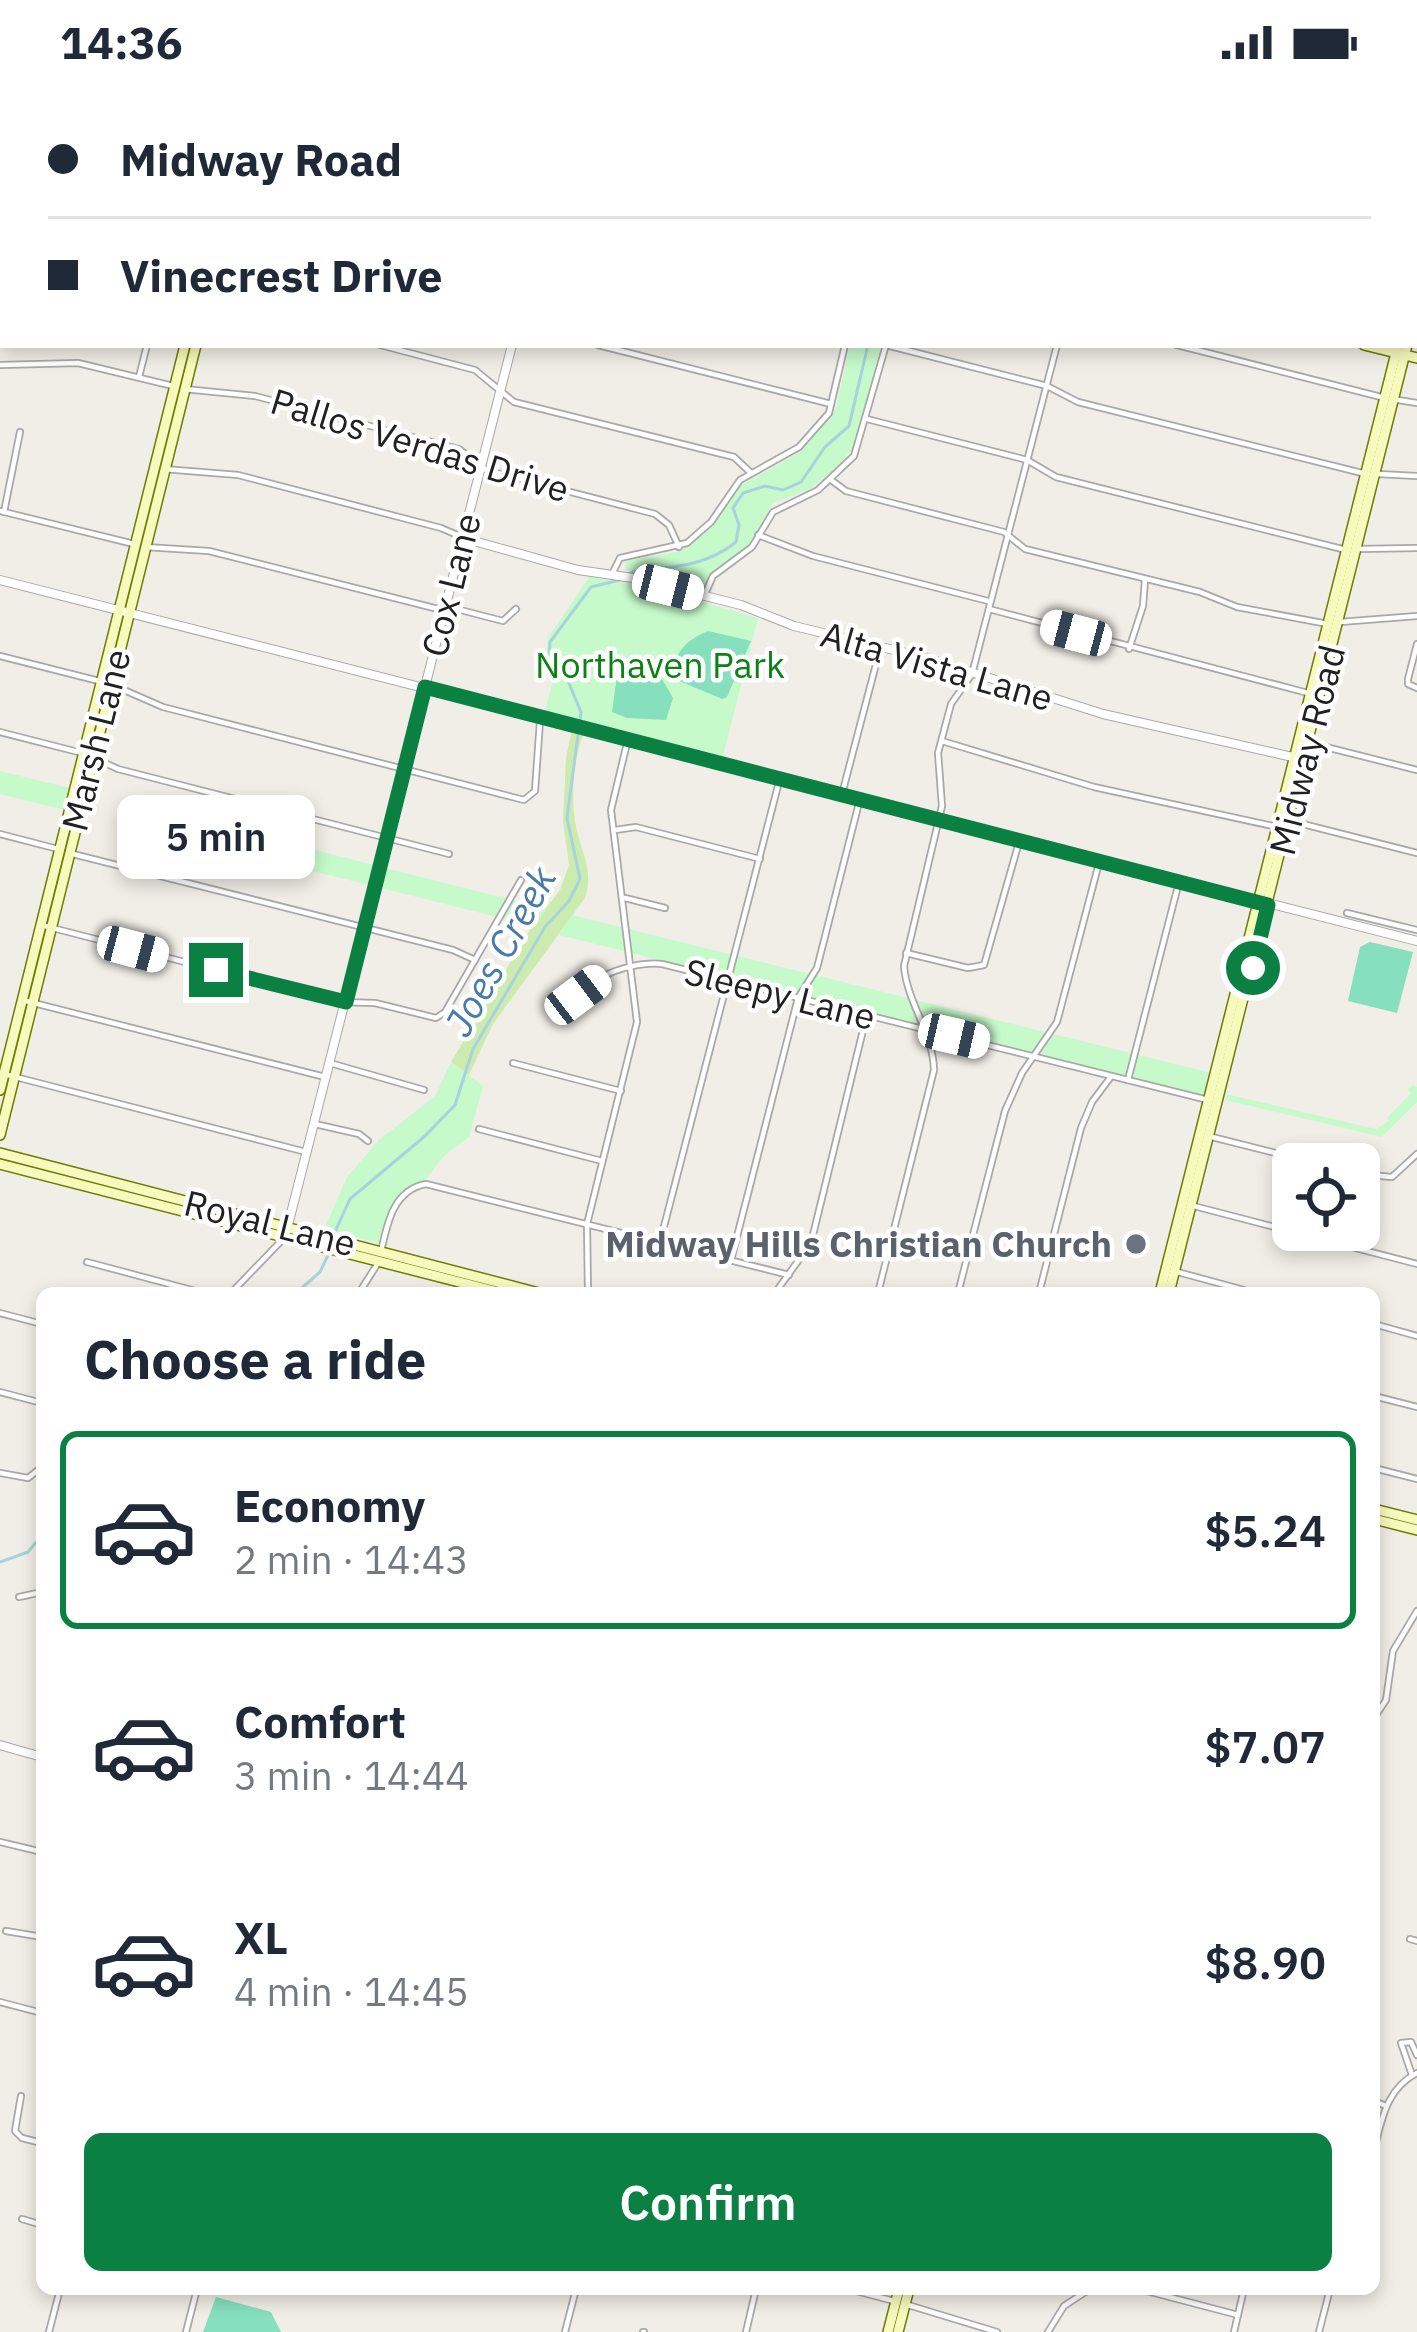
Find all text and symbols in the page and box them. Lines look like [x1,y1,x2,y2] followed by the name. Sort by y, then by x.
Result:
[60,13,183,71] text: 14:36
[120,130,402,188] text: Midway Road
[120,246,442,304] text: Vinecrest Drive
[265,377,575,512] street label: Pallos Verdas Drive
[410,508,491,662] street label: Cox Lane
[629,561,707,613] car
[1037,606,1115,660] car
[816,610,1059,721] street label: Alta Vista Lane
[1258,640,1355,860] street label: Midway Road
[535,641,785,688] park label: Northaven Park
[50,644,141,836] street label: Marsh Lane
[117,796,315,880] callout: 5 min
[166,811,266,862] text: 5 min
[432,856,567,1044] water label: Joes Creek
[94,922,172,976] car
[1226,941,1280,995] route start
[189,943,243,997] route end
[680,947,880,1040] street label: Sleepy Lane
[538,959,618,1031] car
[915,1010,993,1062] car
[1272,1143,1380,1251] map controls
[1272,1143,1380,1251] button: locate
[180,1179,361,1266] street label: Royal Lane
[605,1220,1112,1267] place label: Midway Hills Christian Church
[1123,1231,1149,1257] marker: Midway Hills Christian Church
[84,1324,426,1394] text: Choose a ride
[90,1476,198,1584] icon: car
[234,1476,425,1534] text: Economy
[1205,1501,1326,1559] text: $5.24
[234,1534,469,1585] text: 2 min · 14:43
[90,1692,198,1800] icon: car
[234,1692,406,1750] text: Comfort
[1205,1717,1326,1775] text: $7.07
[234,1750,469,1801] text: 3 min · 14:44
[90,1908,198,2016] icon: car
[234,1908,288,1966] text: XL
[1205,1933,1326,1991] text: $8.90
[234,1966,469,2017] text: 4 min · 14:45
[84,2133,1332,2271] button: Confirm

